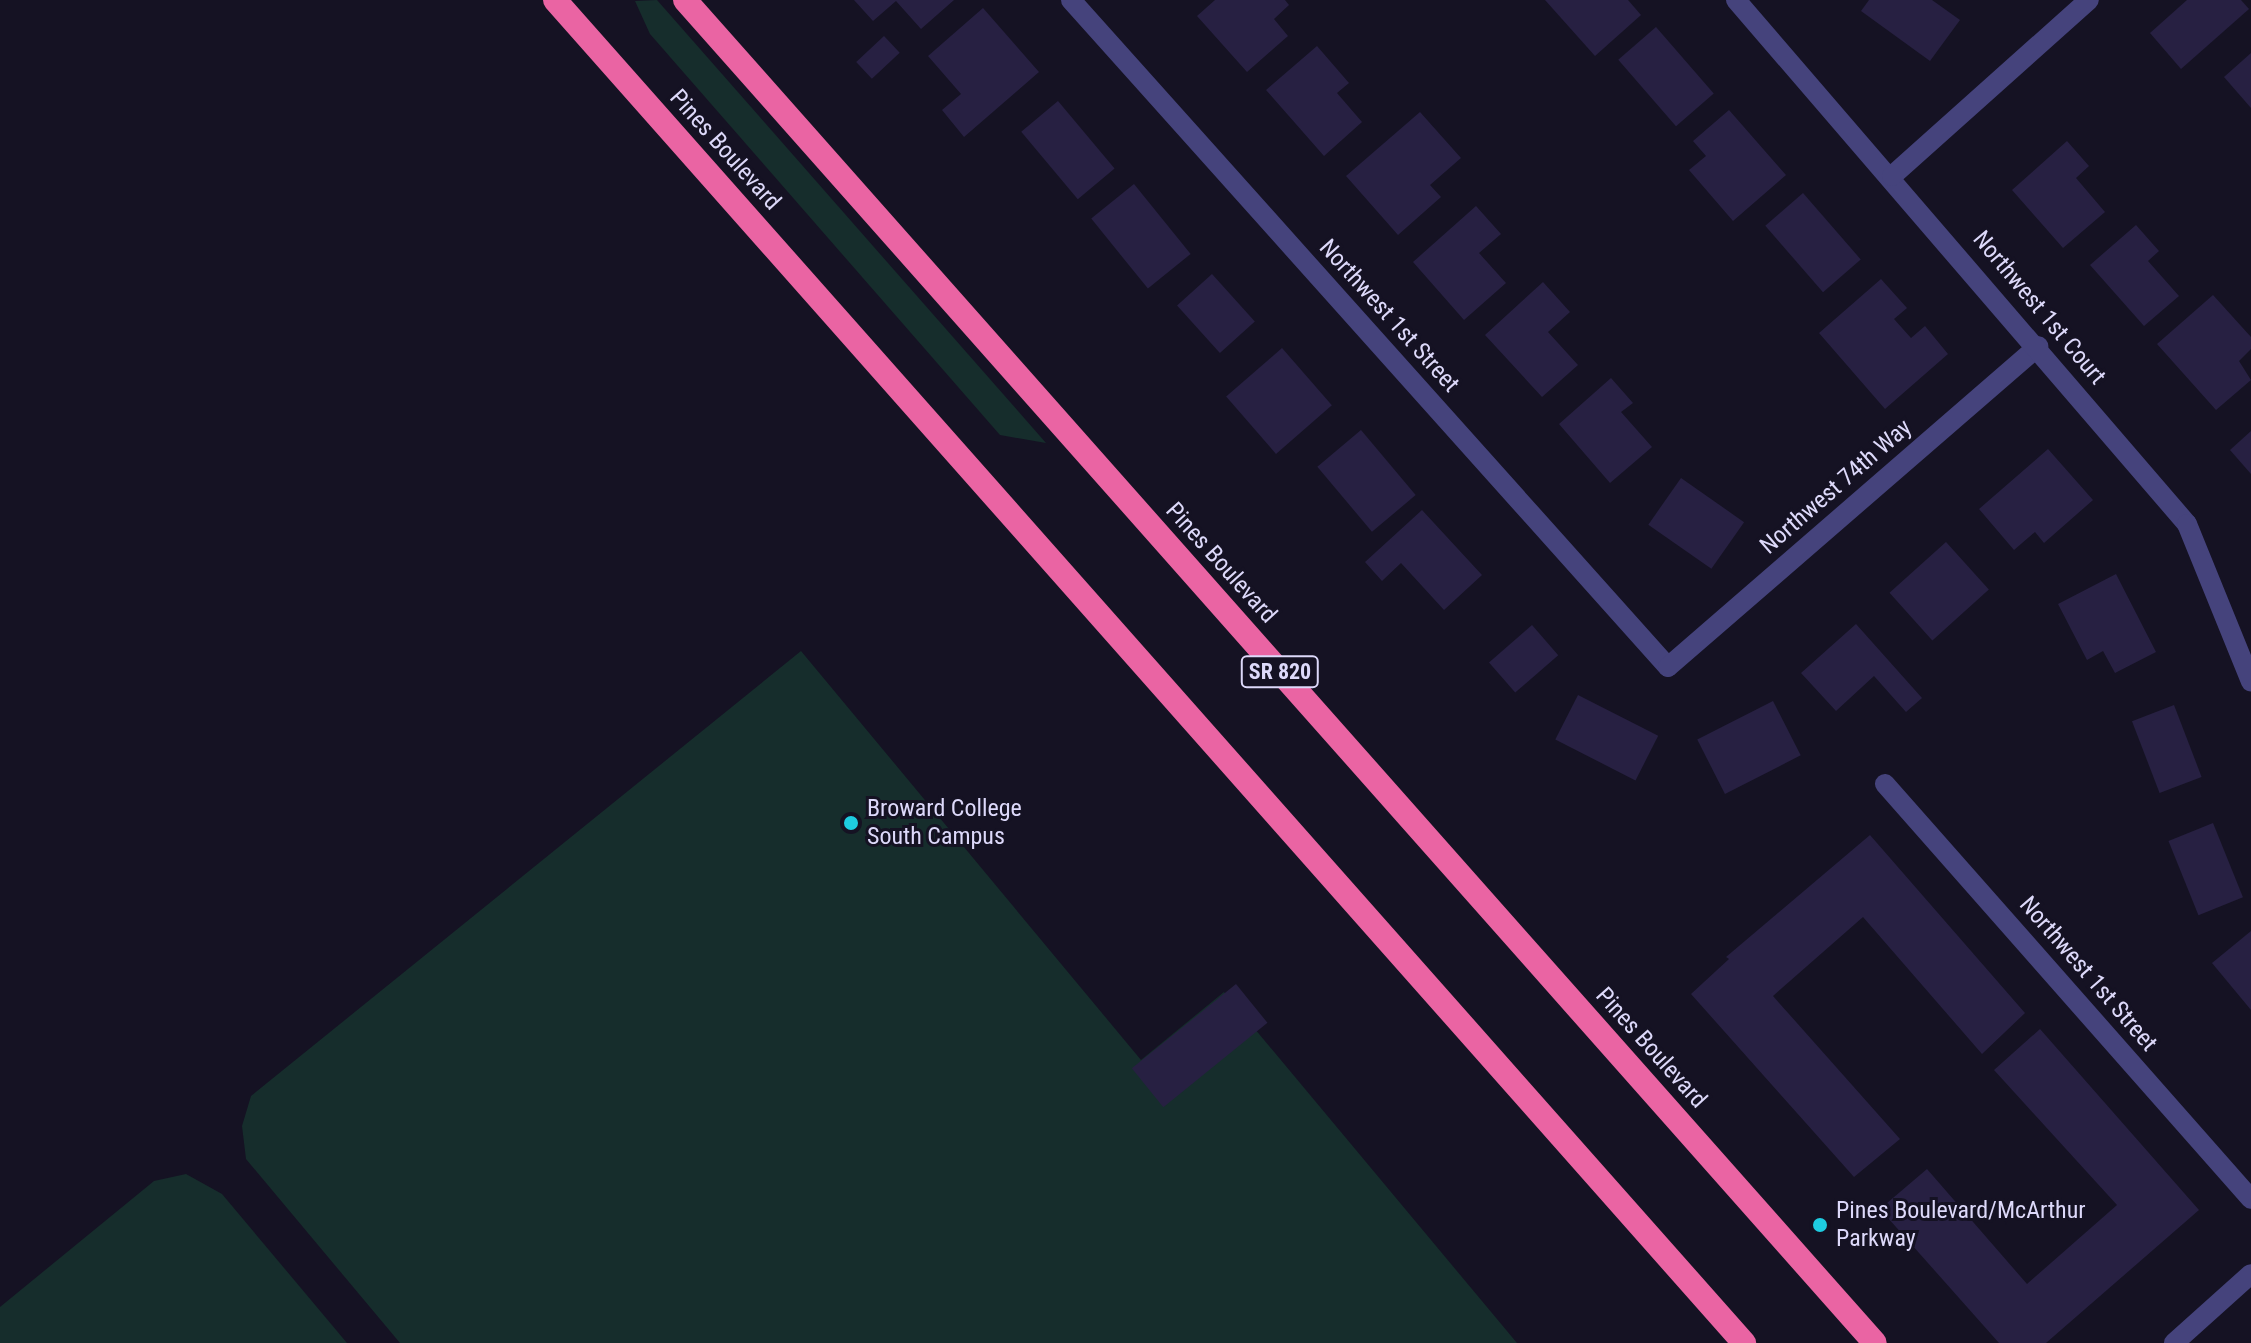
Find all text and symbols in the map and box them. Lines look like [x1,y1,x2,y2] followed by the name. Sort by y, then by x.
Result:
[663,84,787,216] street label: Pines Boulevard
[1966,225,2112,391] street label: Northwest 1st Court
[1313,234,1465,398] street label: Northwest 1st Street
[1754,413,1918,561] street label: Northwest 74th Way
[1159,497,1283,629] street label: Pines Boulevard
[1240,654,1320,690] road number: SR 820
[867,795,1022,851] place label: Broward College South Campus
[842,814,860,832] marker: Broward College South Campus
[2013,891,2163,1057] street label: Northwest 1st Street
[1589,982,1713,1114] street label: Pines Boulevard
[1836,1197,2086,1253] place label: Pines Boulevard/McArthur Parkway
[1811,1216,1829,1234] marker: Pines Boulevard/McArthur Parkway

